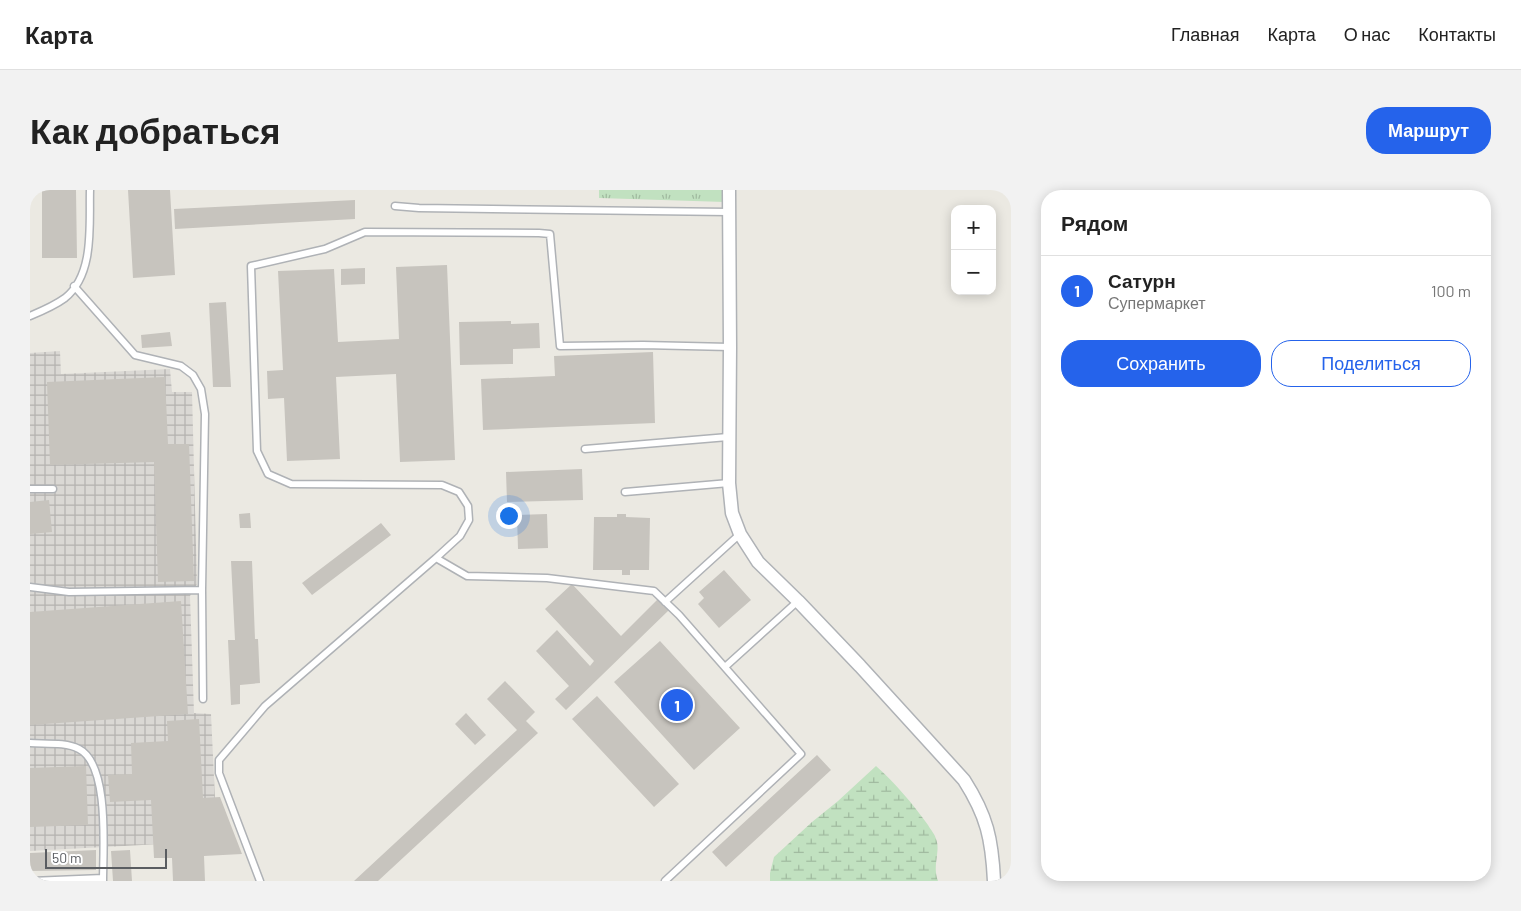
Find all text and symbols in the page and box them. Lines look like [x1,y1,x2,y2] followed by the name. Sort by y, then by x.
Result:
[25,20,93,49] text: Карта
[1171,23,1240,45] text: Главная
[1268,23,1316,45] text: Карта
[1344,23,1390,45] text: О нас
[1418,23,1496,45] text: Контакты
[1366,107,1491,154] button: Маршрут
[30,109,280,151] text: Как добраться
[951,205,996,295] map controls
[951,205,996,250] button: +
[1061,210,1128,235] text: Рядом
[951,250,996,295] button: −
[1108,269,1176,292] text: Сатурн
[1074,281,1080,300] text: 1
[1431,281,1471,300] text: 100 m
[1108,293,1206,312] text: Супермаркет
[1061,340,1261,387] button: Сохранить
[1271,340,1471,387] button: Поделиться
[496,503,522,529] your location
[661,686,693,724] pin: 1
[45,846,168,869] scale bar
[52,849,81,866] text: 50 m

